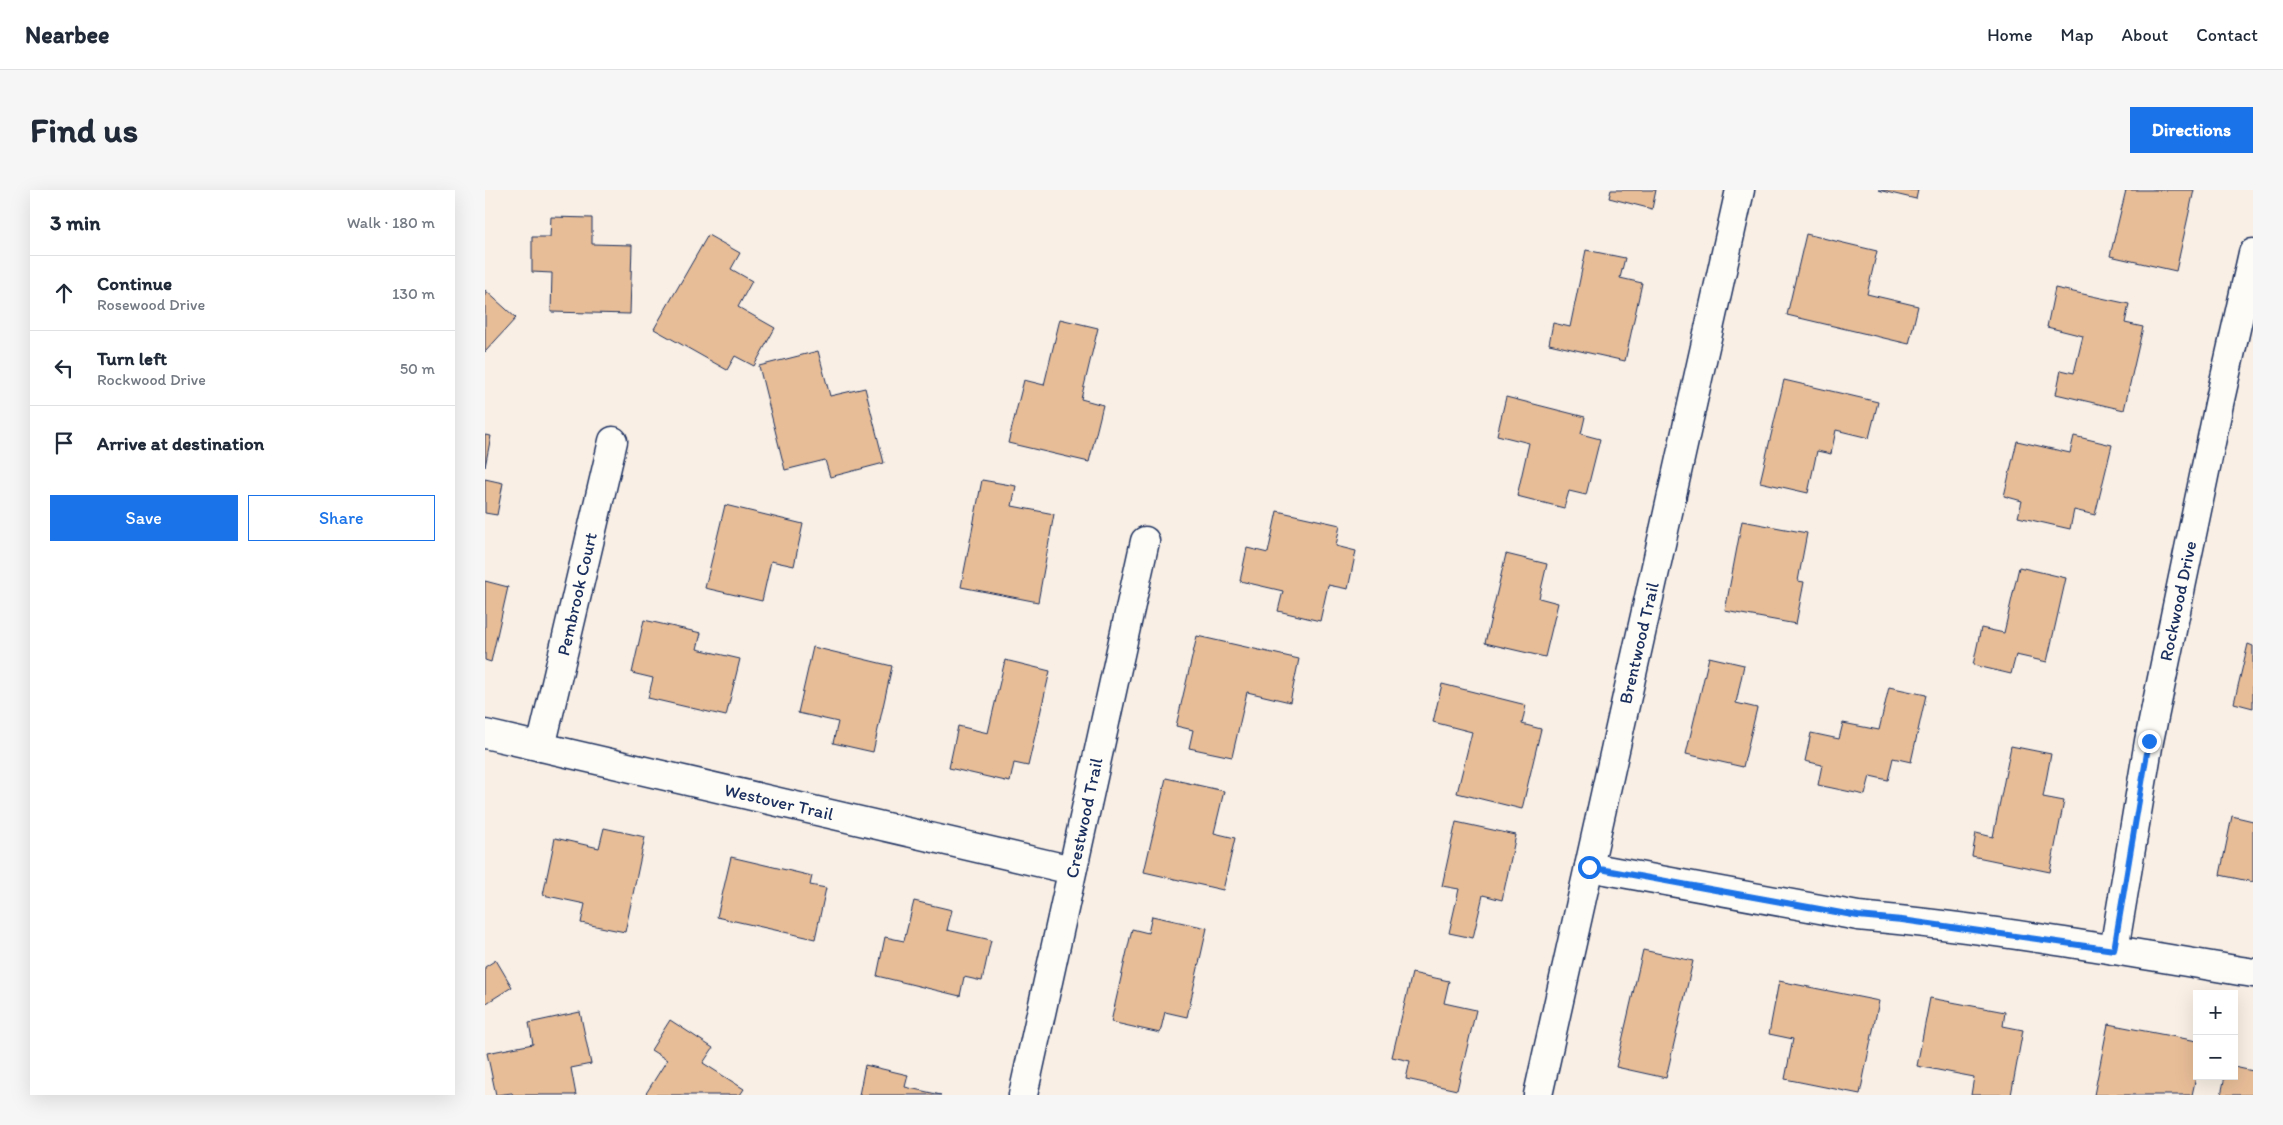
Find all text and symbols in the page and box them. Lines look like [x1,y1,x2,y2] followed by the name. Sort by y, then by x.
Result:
[25,20,109,49] text: Nearbee
[1987,24,2033,46] text: Home
[2061,24,2094,46] text: Map
[2122,24,2168,46] text: About
[2196,24,2258,46] text: Contact
[2130,107,2253,153] button: Directions
[30,109,138,151] text: Find us
[50,210,100,235] text: 3 min
[347,213,435,232] text: Walk · 180 m
[97,272,172,295] text: Continue
[50,279,78,307] icon: ahead
[392,284,435,303] text: 130 m
[97,295,205,314] text: Rosewood Drive
[97,347,167,370] text: Turn left
[50,354,78,382] icon: left
[400,359,435,378] text: 50 m
[97,370,206,389] text: Rockwood Drive
[50,429,78,457] icon: arrive
[97,432,264,455] text: Arrive at destination
[50,495,238,541] button: Save
[248,495,435,541] button: Share
[552,530,602,658] street label: Pembrook Court
[2155,539,2201,663] street label: Rockwood Drive
[1614,580,1664,706] street label: Brentwood Trail
[2138,730,2161,753] route end
[1061,756,1107,880] street label: Crestwood Trail
[722,779,836,825] street label: Westover Trail
[1578,856,1601,879] route start
[2193,990,2238,1080] map controls
[2193,990,2238,1035] button: +
[2193,1035,2238,1080] button: −

